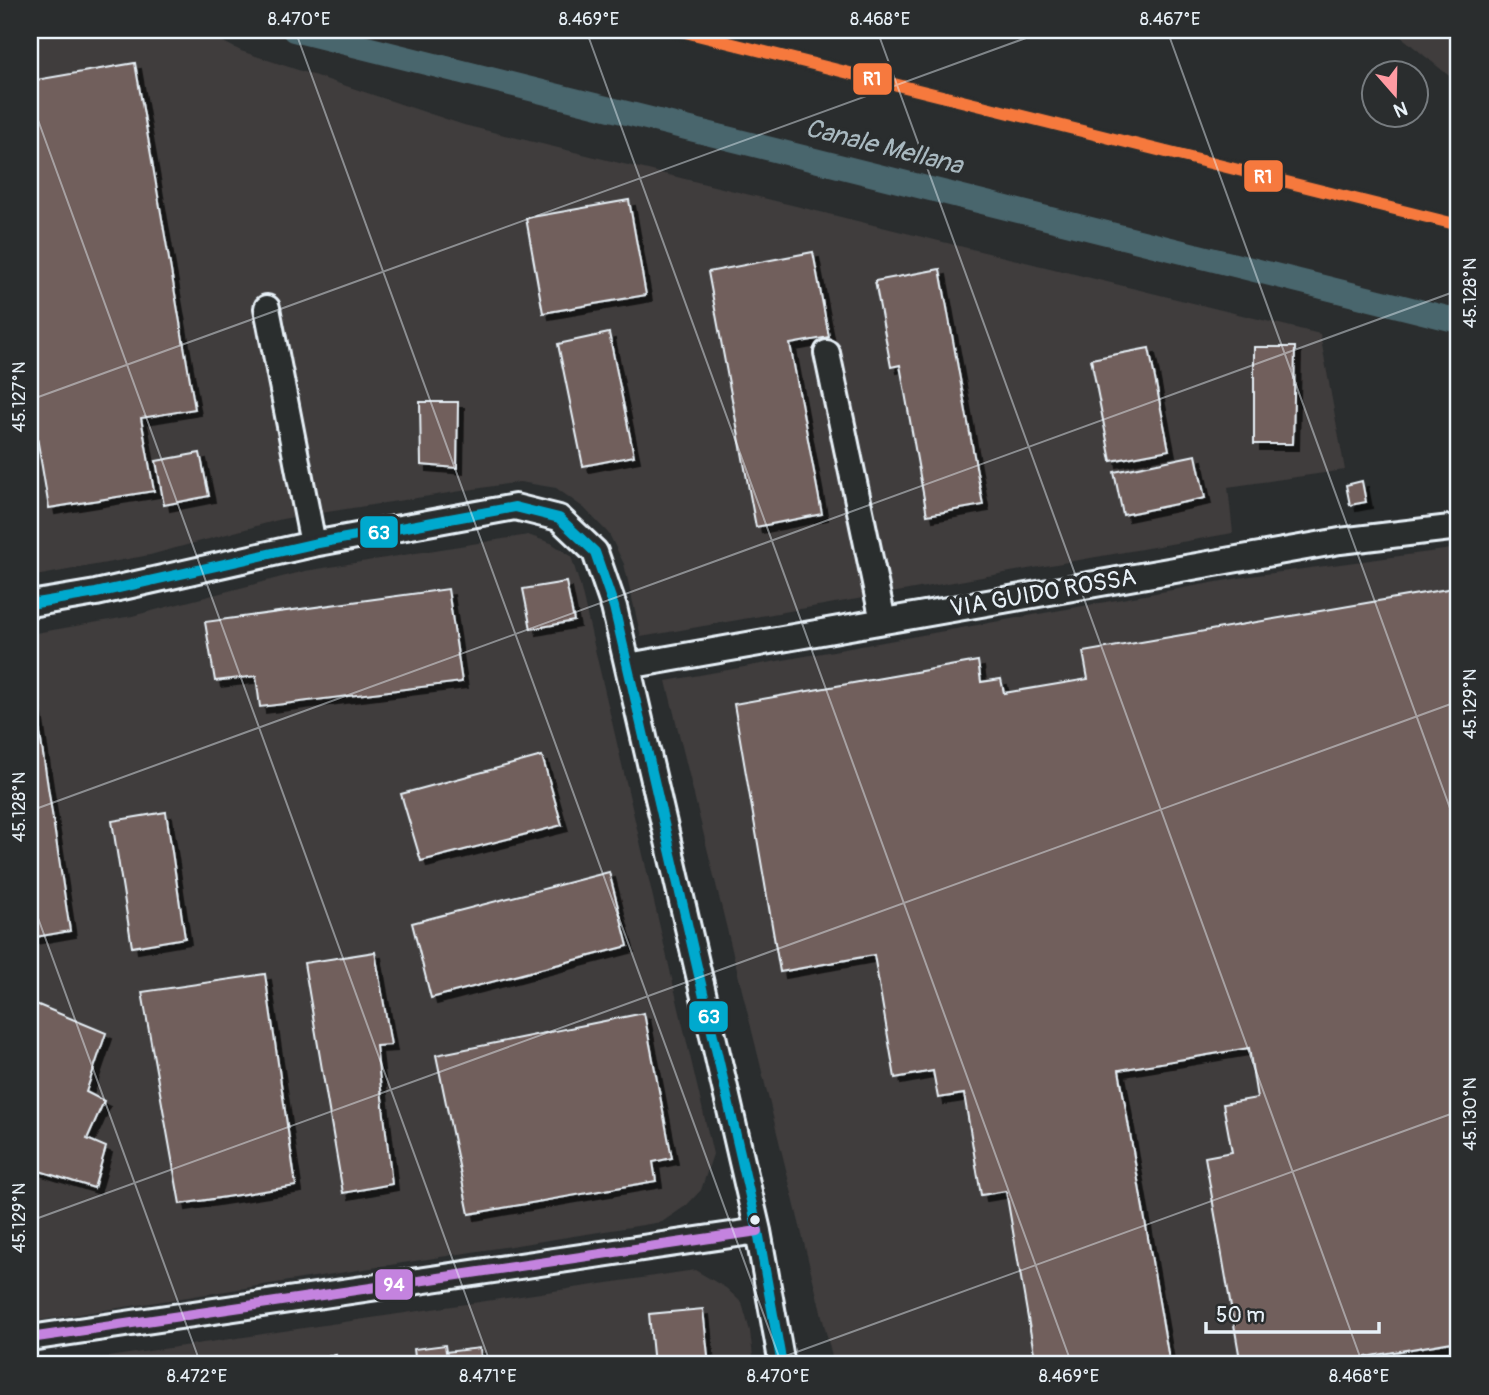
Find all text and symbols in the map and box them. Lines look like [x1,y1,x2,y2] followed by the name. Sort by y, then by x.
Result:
[268,8,330,31] text: 8.470°E
[559,8,619,31] text: 8.469°E
[850,8,910,31] text: 8.468°E
[1140,8,1200,31] text: 8.467°E
[1360,60,1430,130] north arrow
[852,62,893,96] line badge: R1
[863,67,881,91] text: R1
[1390,96,1411,123] text: N
[802,112,968,182] water label: Canale Mellana
[1243,159,1284,193] line badge: R1
[1254,165,1272,189] text: R1
[1459,258,1482,328] text: 45.128°N
[8,362,31,432] text: 45.127°N
[359,515,399,549] line badge: 63
[368,521,390,545] text: 63
[948,562,1138,624] street label: VIA GUIDO ROSSA
[1459,669,1482,739] text: 45.129°N
[8,772,31,842] text: 45.128°N
[688,1000,729,1033] line badge: 63
[698,1005,720,1029] text: 63
[1459,1077,1482,1151] text: 45.130°N
[8,1183,31,1253] text: 45.129°N
[748,1213,762,1227] unlabelled marker
[374,1268,414,1301] line badge: 94
[384,1273,404,1297] text: 94
[1206,1290,1379,1334] scale bar
[1216,1302,1265,1329] text: 50 m
[167,1365,227,1388] text: 8.472°E
[459,1365,517,1388] text: 8.471°E
[747,1365,809,1388] text: 8.470°E
[1039,1365,1099,1388] text: 8.469°E
[1329,1365,1389,1388] text: 8.468°E

